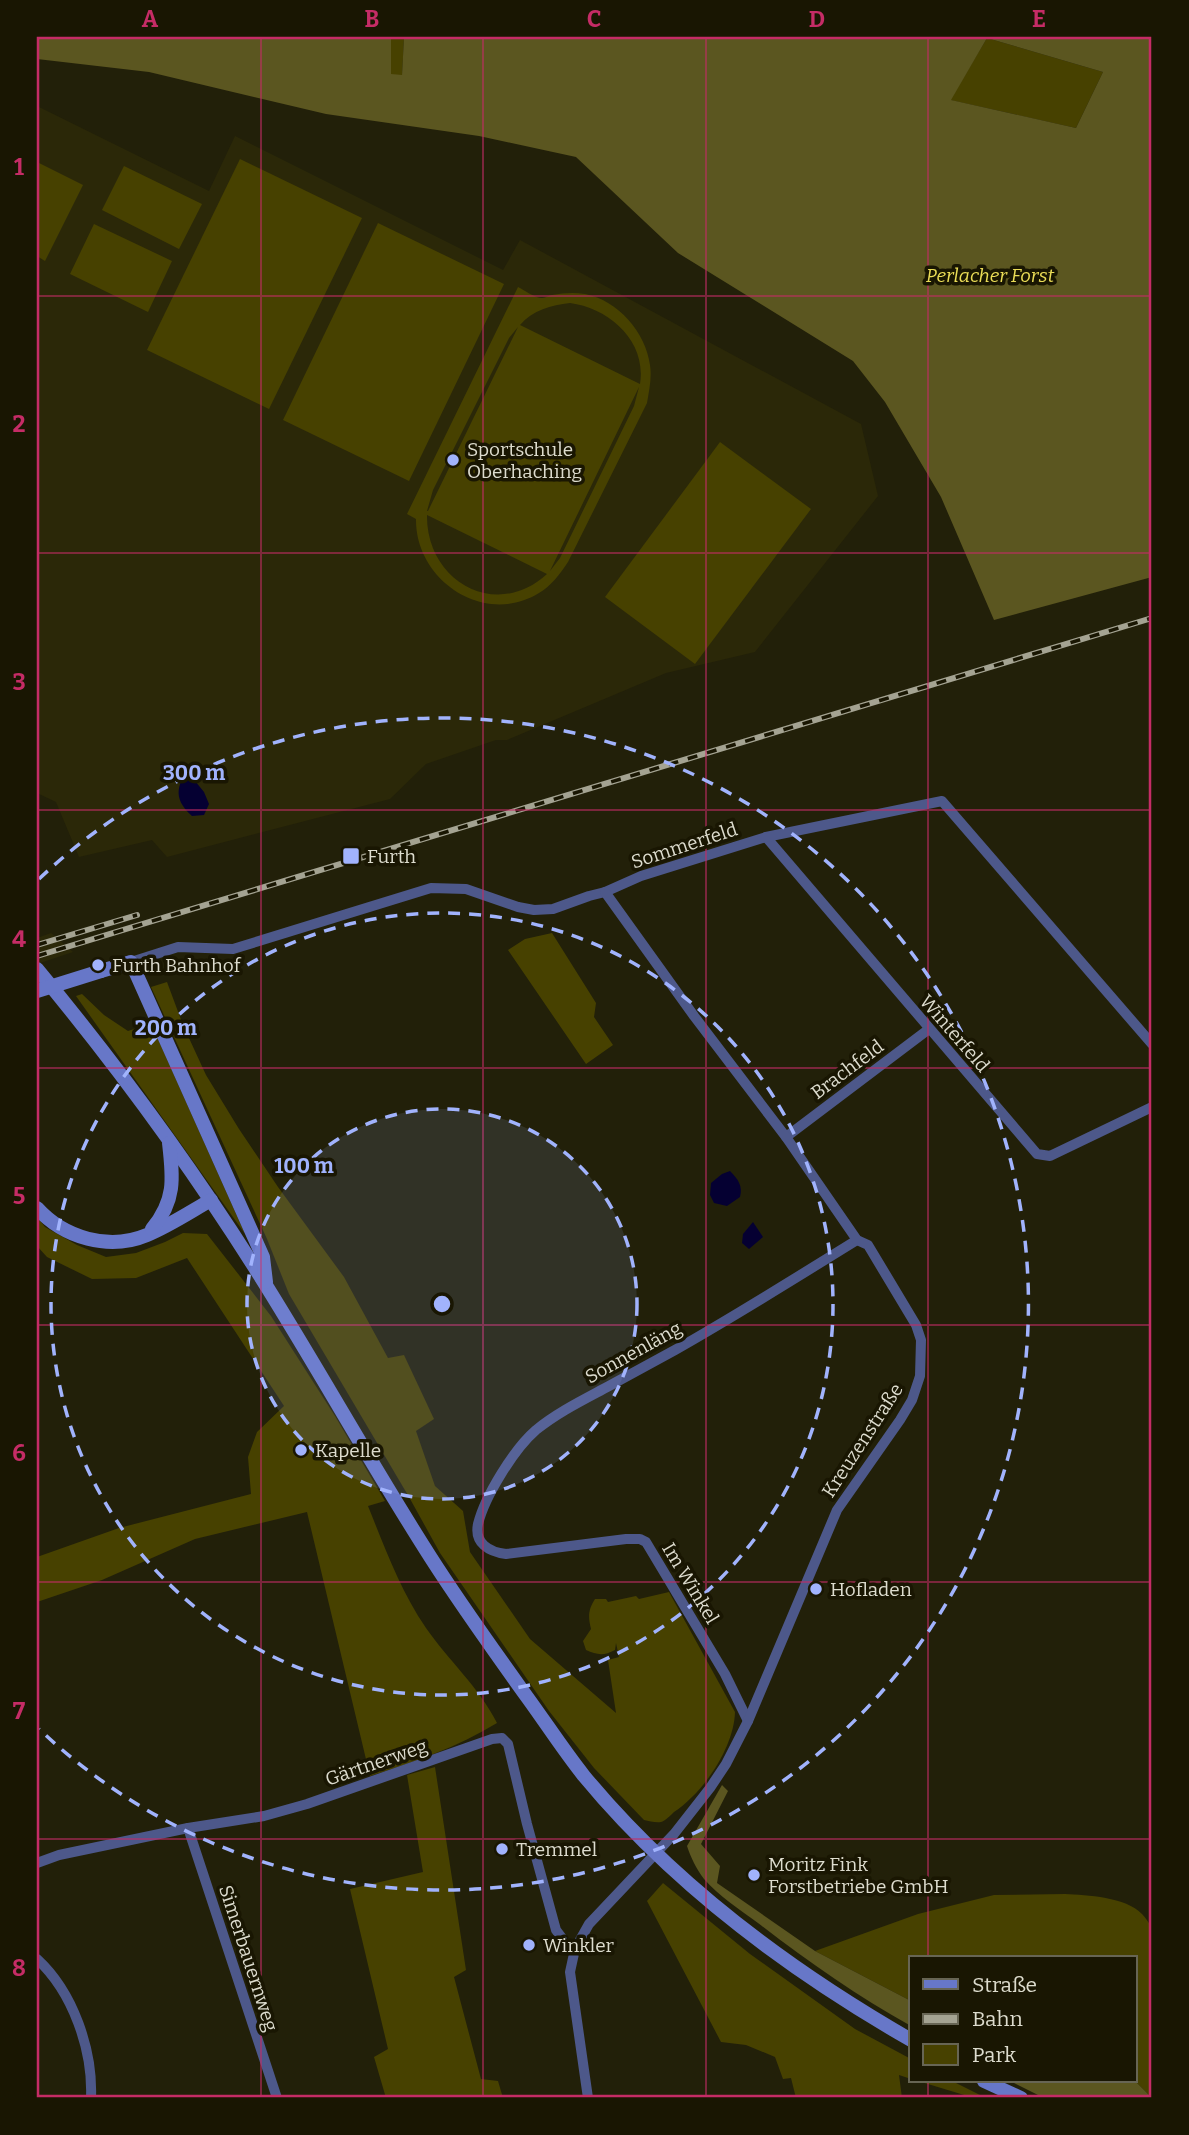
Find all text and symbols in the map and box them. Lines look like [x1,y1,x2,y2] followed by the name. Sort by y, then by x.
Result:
[142,5,159,33] text: A
[365,5,379,33] text: B
[587,5,601,33] text: C
[809,5,825,33] text: D
[1032,5,1046,33] text: E
[14,153,24,181] text: 1
[926,264,1054,287] park label: Perlacher Forst
[13,410,26,438] text: 2
[467,438,583,483] place label: Sportschule Oberhaching
[445,452,461,468] marker: Sportschule Oberhaching
[12,668,26,696] text: 3
[163,760,225,786] text: 300 m
[628,817,740,873] street label: Sommerfeld
[367,845,416,868] place label: Furth
[341,846,361,866] marker: Furth
[12,925,26,953] text: 4
[112,954,242,977] place label: Furth Bahnhof
[90,957,106,973] marker: Furth Bahnhof
[915,990,994,1077] street label: Winterfeld
[135,1015,197,1041] text: 200 m
[807,1035,888,1104] street label: Brachfeld
[274,1153,334,1179] text: 100 m
[13,1182,25,1210] text: 5
[430,1292,454,1316] centre of rings
[581,1316,686,1388] street label: Sonnenläng
[817,1379,908,1502] street label: Kreuzenstraße
[12,1439,26,1467] text: 6
[315,1439,381,1462] place label: Kapelle
[293,1442,309,1458] marker: Kapelle
[657,1538,724,1628] street label: Im Winkel
[830,1578,912,1601] place label: Hofladen
[808,1581,824,1597] marker: Hofladen
[13,1697,26,1725] text: 7
[322,1734,430,1791] street label: Gärtnerweg
[516,1838,597,1861] place label: Tremmel
[494,1841,510,1857] marker: Tremmel
[768,1853,949,1898] place label: Moritz Fink Forstbetriebe GmbH
[746,1867,762,1883] marker: Moritz Fink Forstbetriebe GmbH
[214,1882,283,2034] street label: Simerbauernweg
[543,1934,615,1957] place label: Winkler
[521,1937,537,1953] marker: Winkler
[12,1954,26,1982] text: 8
[909,1956,1136,2082] legend
[972,1972,1037,1998] text: Straße
[972,2006,1023,2032] text: Bahn
[972,2042,1016,2068] text: Park

